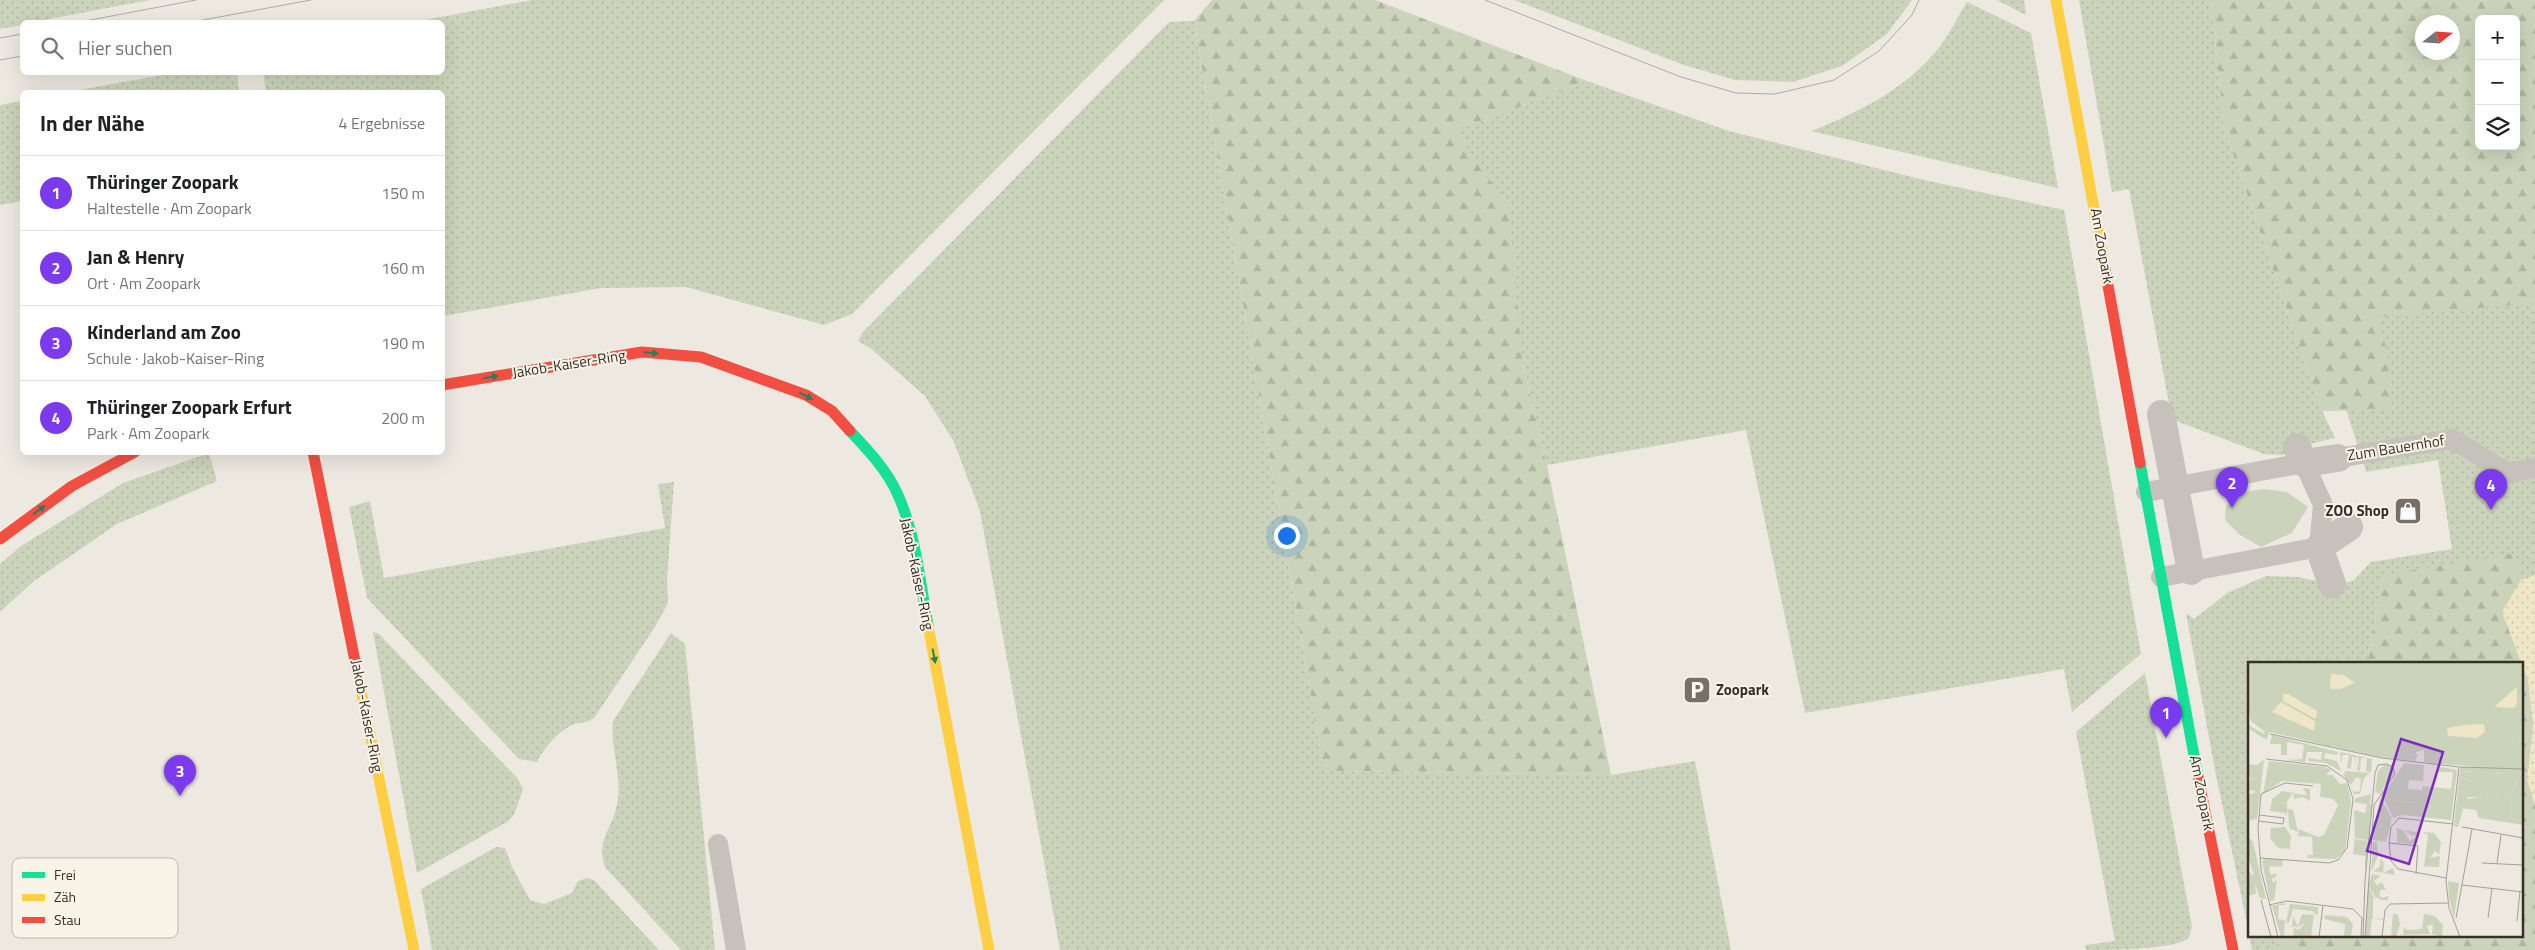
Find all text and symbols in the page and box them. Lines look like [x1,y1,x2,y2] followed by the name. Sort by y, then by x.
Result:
[2415,15,2460,60] north arrow
[2475,15,2520,150] map controls
[2475,15,2520,60] button: +
[20,20,445,75] search box
[78,33,173,62] text: Hier suchen
[38,34,66,62] icon: search
[2475,60,2520,105] button: −
[2475,105,2520,150] button: layers
[40,107,145,139] text: In der Nähe
[338,111,425,135] text: 4 Ergebnisse
[87,167,239,196] text: Thüringer Zoopark
[52,181,60,205] text: 1
[381,181,425,205] text: 150 m
[87,196,252,220] text: Haltestelle · Am Zoopark
[2085,206,2120,285] street label: Am Zoopark
[87,242,184,271] text: Jan & Henry
[52,256,60,280] text: 2
[381,256,425,280] text: 160 m
[87,271,201,295] text: Ort · Am Zoopark
[87,317,241,346] text: Kinderland am Zoo
[52,331,60,355] text: 3
[381,331,425,355] text: 190 m
[511,343,628,384] street label: Jakob-Kaiser-Ring
[87,346,264,370] text: Schule · Jakob-Kaiser-Ring
[643,349,659,357] one-way arrow
[483,373,499,381] one-way arrow
[87,392,292,421] text: Thüringer Zoopark Erfurt
[799,392,814,400] one-way arrow
[52,406,60,430] text: 4
[381,406,425,430] text: 200 m
[87,421,210,445] text: Park · Am Zoopark
[2346,428,2446,467] street label: Zum Bauernhof
[2216,467,2248,508] pin: 2
[2475,469,2507,510] pin: 4
[2393,496,2423,526] shop icon: ZOO Shop
[2326,499,2389,522] place label: ZOO Shop
[32,505,46,515] one-way arrow
[894,516,941,633] street label: Jakob-Kaiser-Ring
[1274,523,1300,549] your location
[930,648,938,663] one-way arrow
[345,658,390,775] street label: Jakob-Kaiser-Ring
[2248,662,2522,938] inset map
[1682,675,1712,705] parking icon: Zoopark
[1716,678,1769,701] place label: Zoopark
[2150,697,2182,738] pin: 1
[2184,753,2221,833] street label: Am Zoopark
[164,755,196,796] pin: 3
[12,858,178,938] legend
[54,864,76,885] text: Frei
[54,886,76,907] text: Zäh
[54,909,81,930] text: Stau

